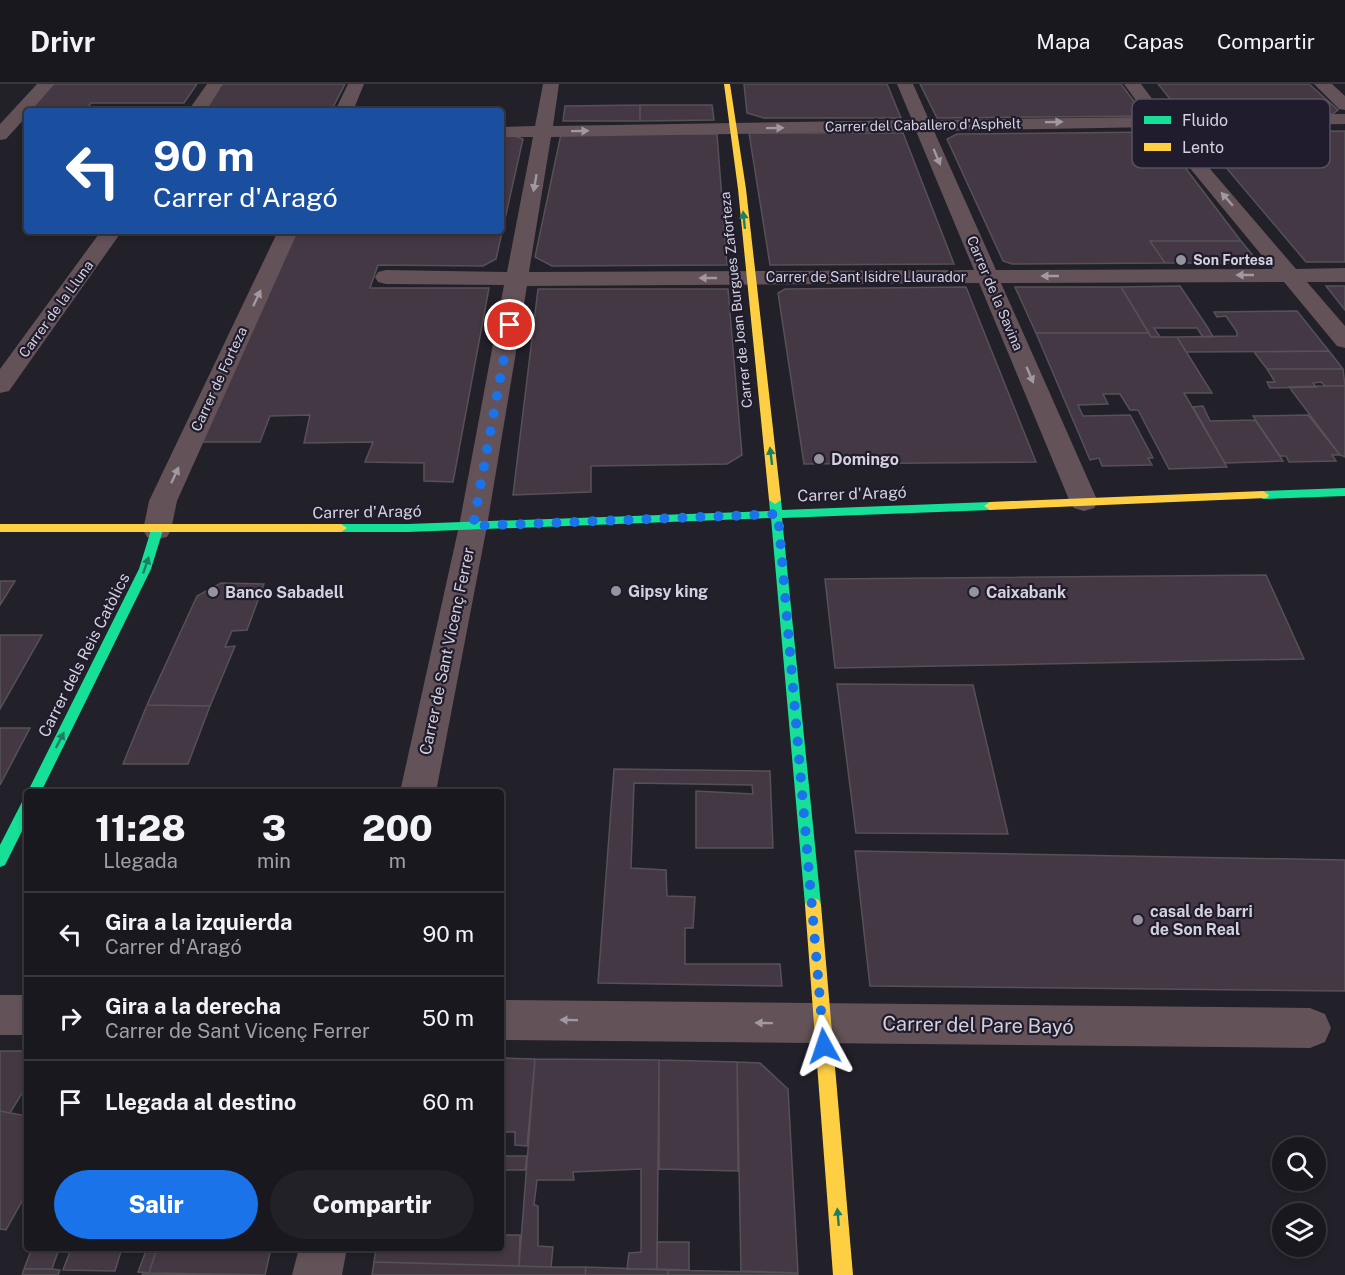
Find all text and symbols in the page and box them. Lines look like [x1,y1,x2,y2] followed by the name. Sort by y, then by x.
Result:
[30,25,95,58] text: Drivr
[1036,29,1090,54] text: Mapa
[1123,29,1184,54] text: Capas
[1217,29,1315,54] text: Compartir
[1132,99,1330,168] legend
[1182,111,1228,130] text: Fluido
[825,115,1021,135] street label: Carrer del Caballero d'Asphelt
[1045,117,1064,127] one-way arrow
[766,123,785,133] one-way arrow
[571,126,590,136] one-way arrow
[153,131,255,180] text: 90 m
[54,132,132,210] icon: left
[1182,138,1224,157] text: Lento
[933,148,942,166] one-way arrow
[530,174,539,193] one-way arrow
[153,181,338,213] text: Carrer d'Aragó
[717,191,755,409] street label: Carrer de Joan Burgues Zaforteza
[1221,192,1234,207] one-way arrow
[739,210,749,229] one-way arrow
[964,233,1026,353] street label: Carrer de la Savina
[1193,252,1273,268] place label: Son Fortesa
[1174,253,1188,267] marker: Son Fortesa
[16,257,96,361] street label: Carrer de la Lluna
[766,269,966,285] street label: Carrer de Sant Isidre Llaurador
[1235,270,1254,280] one-way arrow
[1040,271,1059,281] one-way arrow
[698,273,717,283] one-way arrow
[253,289,263,307] one-way arrow
[484,299,535,350] pin
[493,308,526,341] icon: arrive
[188,324,250,434] street label: Carrer de Forteza
[1026,366,1035,384] one-way arrow
[766,446,775,465] one-way arrow
[831,450,899,469] place label: Domingo
[812,452,826,466] marker: Domingo
[170,465,180,483] one-way arrow
[797,483,907,505] street label: Carrer d'Aragó
[312,502,422,522] street label: Carrer d'Aragó
[416,545,478,757] street label: Carrer de Sant Vicenç Ferrer
[141,556,151,574] one-way arrow
[34,570,134,740] street label: Carrer dels Reis Catòlics
[628,582,708,601] place label: Gipsy king
[225,583,344,602] place label: Banco Sabadell
[986,583,1066,602] place label: Caixabank
[609,584,623,598] marker: Gipsy king
[206,585,220,599] marker: Banco Sabadell
[967,585,981,599] marker: Caixabank
[55,731,65,748] one-way arrow
[95,807,186,849] text: 11:28
[262,807,286,849] text: 3
[362,807,433,849] text: 200
[103,849,178,873] text: Llegada
[257,849,291,873] text: min
[389,849,406,873] text: m
[1150,902,1253,939] place label: casal de barri de Son Real
[105,909,292,935] text: Gira a la izquierda
[1131,913,1145,927] marker: casal de barri de Son Real
[54,918,87,951] icon: left
[423,921,474,947] text: 90 m
[105,935,242,959] text: Carrer d'Aragó
[105,993,281,1019] text: Gira a la derecha
[54,1002,87,1035] icon: right
[422,1005,474,1031] text: 50 m
[882,1011,1074,1039] street label: Carrer del Pare Bayó
[792,1014,856,1078] position arrow
[559,1015,578,1025] one-way arrow
[754,1018,773,1027] one-way arrow
[105,1019,370,1043] text: Carrer de Sant Vicenç Ferrer
[54,1086,87,1119] icon: arrive
[105,1089,296,1115] text: Llegada al destino
[423,1089,474,1115] text: 60 m
[1272,1137,1326,1257] map controls
[1272,1137,1326,1191] button: search
[54,1170,258,1239] button: Salir
[270,1170,474,1239] button: Compartir
[1272,1203,1326,1257] button: layers
[833,1207,843,1226] one-way arrow

